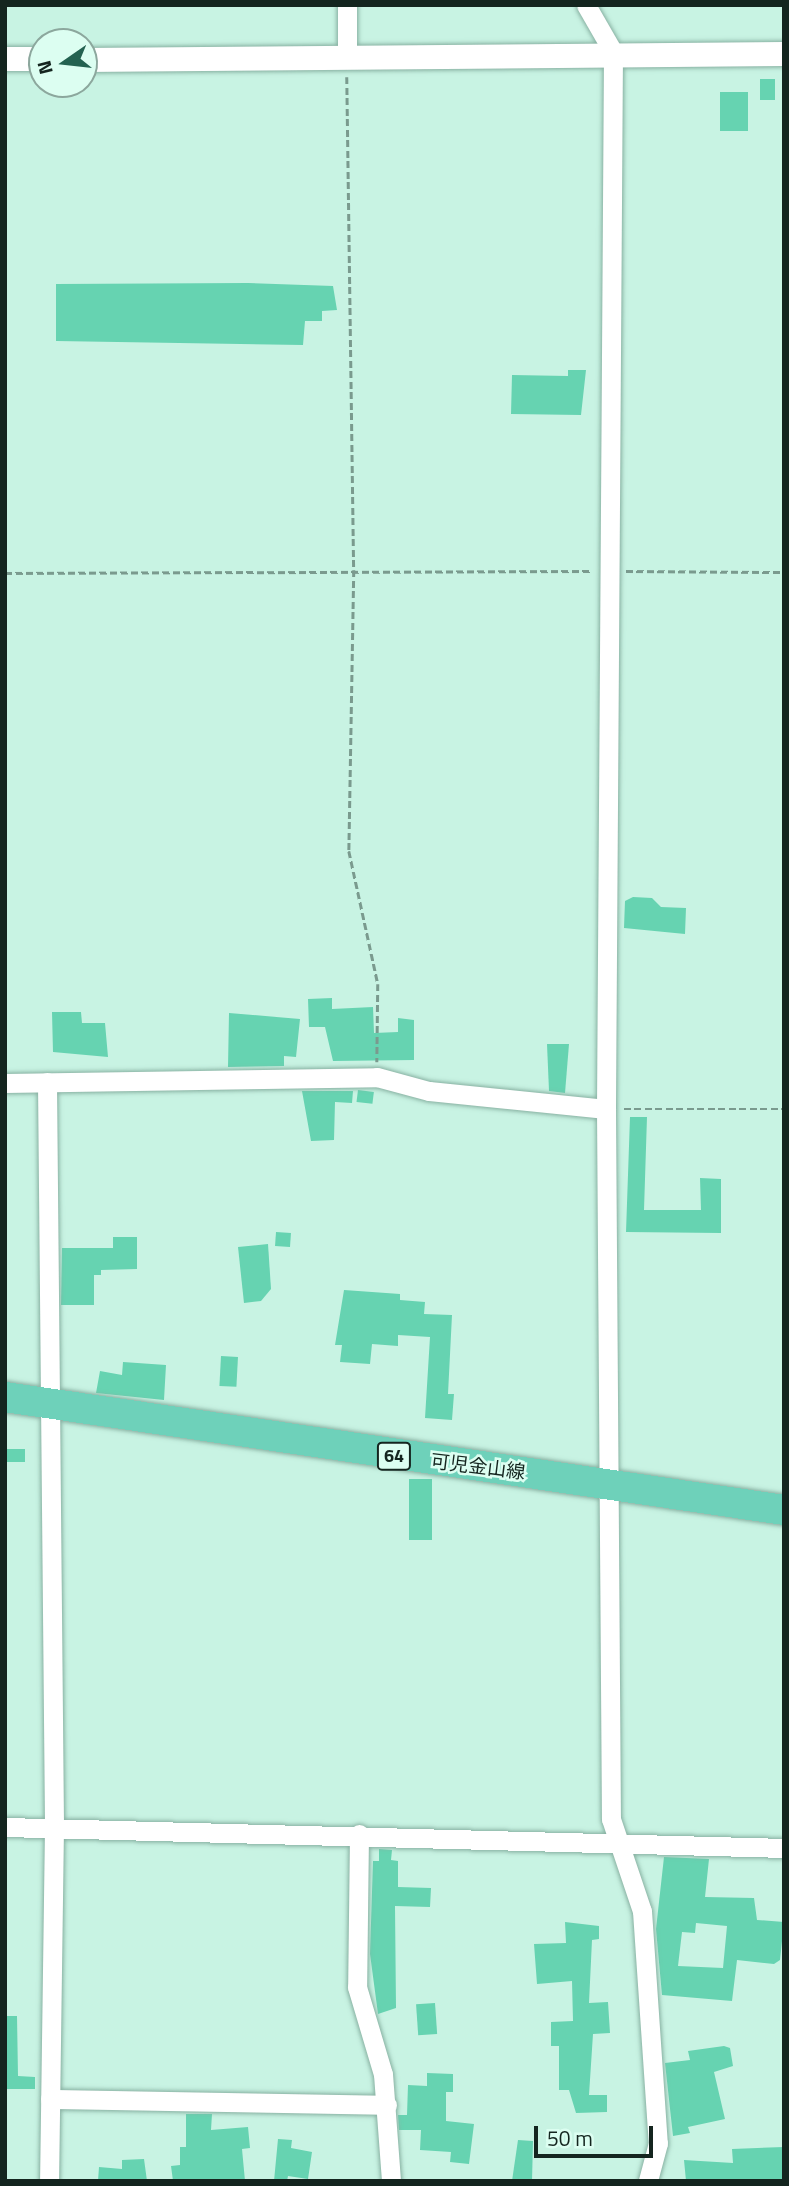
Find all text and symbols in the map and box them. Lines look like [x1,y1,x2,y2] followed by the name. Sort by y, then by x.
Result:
[28,28,98,98] north arrow
[28,58,60,78] text: N
[376,1442,412,1470] road number: 64
[429,1449,527,1483] street label: 可児金山線
[537,2112,656,2156] scale bar
[547,2122,593,2154] text: 50 m

